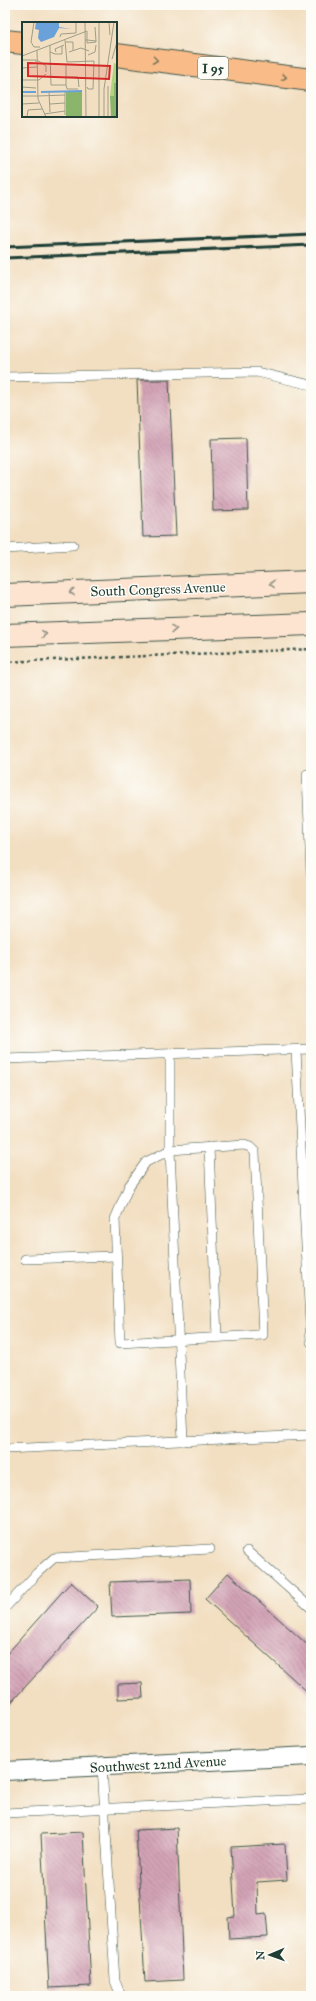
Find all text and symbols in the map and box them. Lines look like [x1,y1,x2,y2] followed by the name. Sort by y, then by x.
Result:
[22,22,117,117] inset map
[152,56,158,65] one-way arrow
[198,57,228,79] road number: I 95
[281,72,287,81] one-way arrow
[90,579,226,600] street label: South Congress Avenue
[269,580,275,588] one-way arrow
[69,588,75,596] one-way arrow
[171,625,177,634] one-way arrow
[41,630,47,638] one-way arrow
[89,1752,227,1777] street label: Southwest 22nd Avenue
[250,1935,290,1975] north arrow
[254,1950,267,1960] text: N

